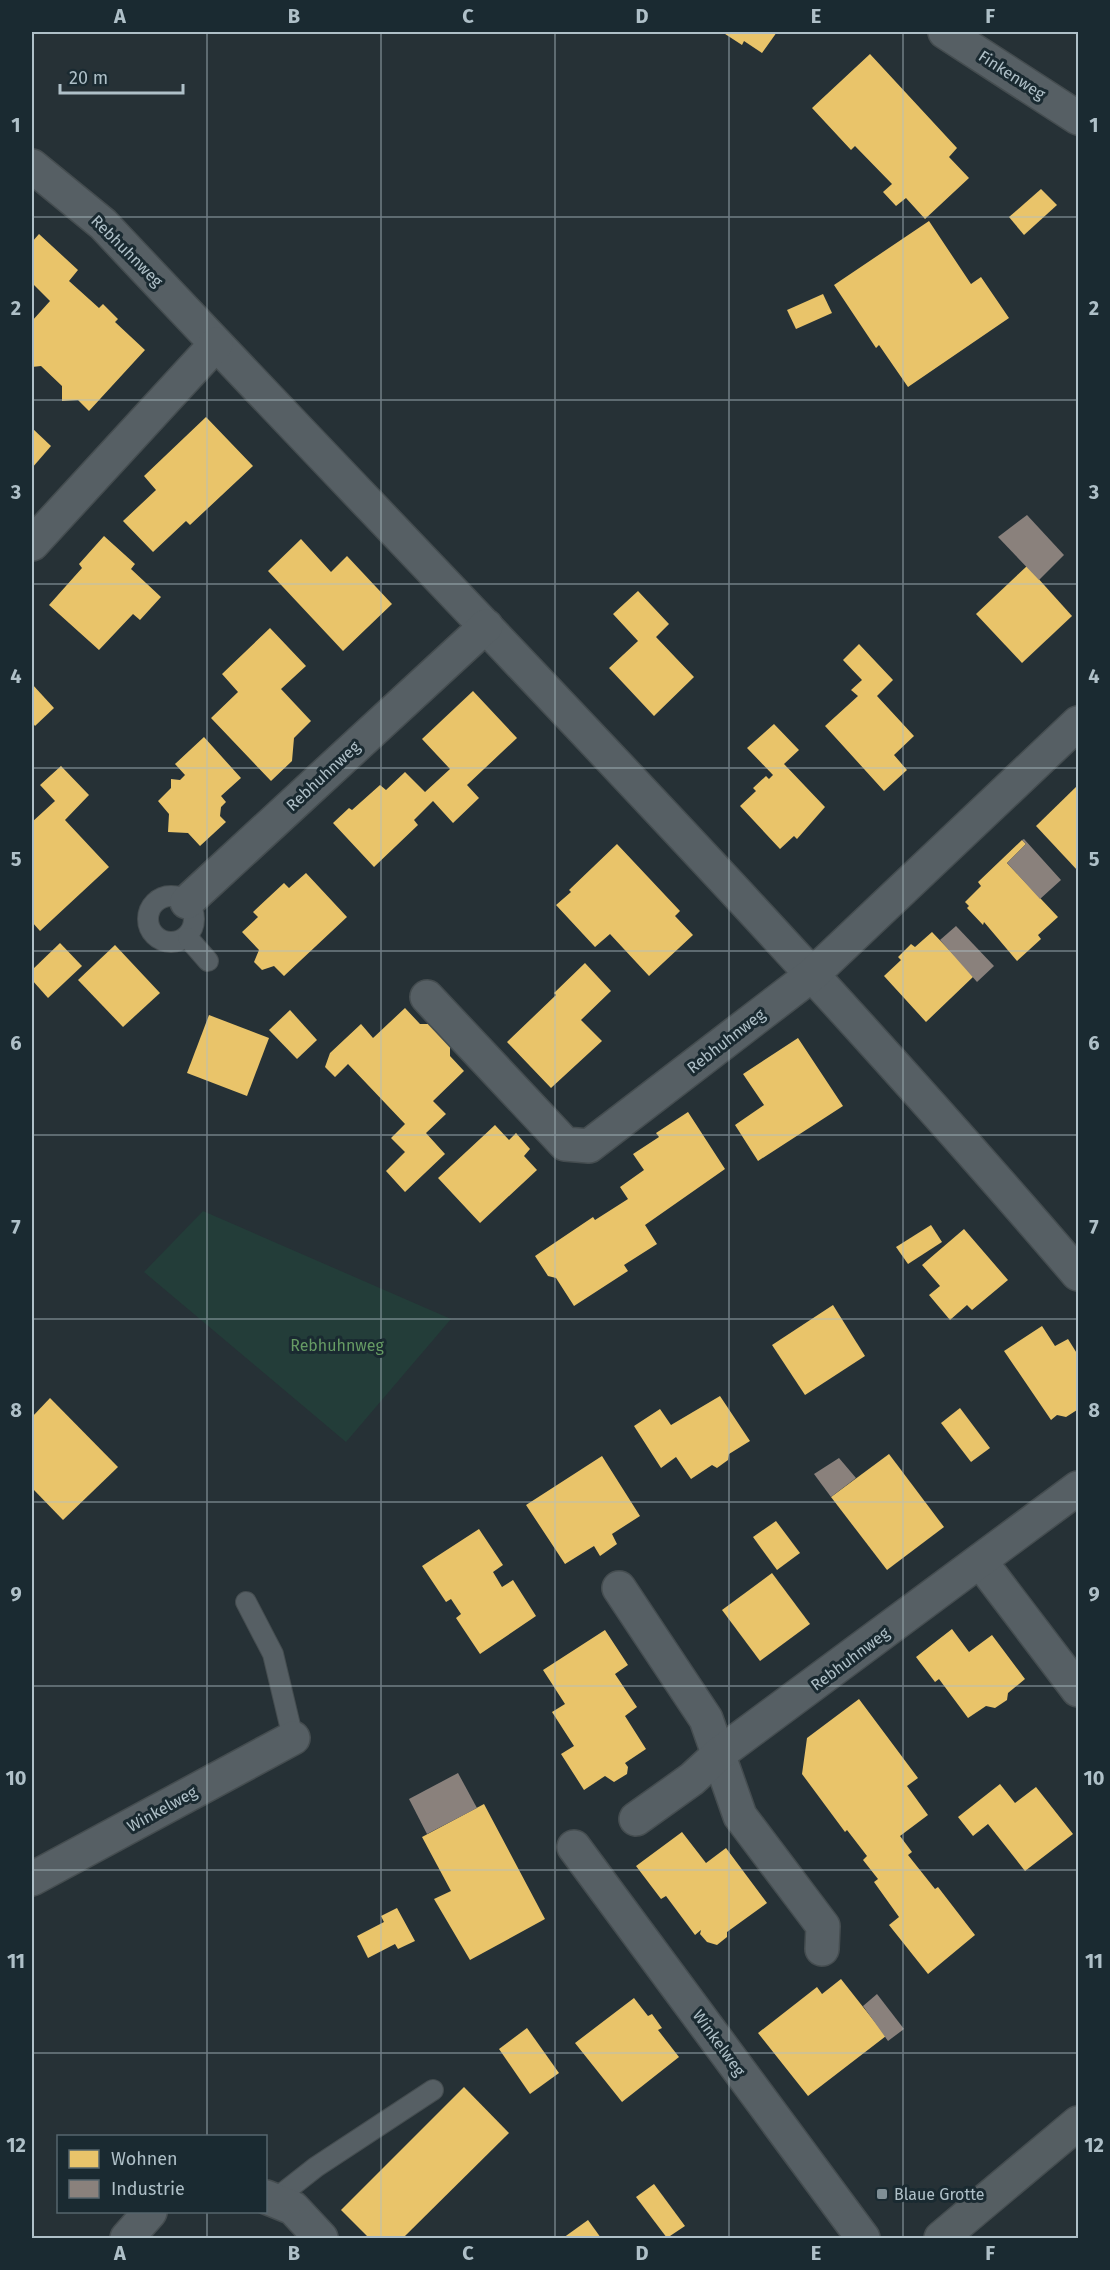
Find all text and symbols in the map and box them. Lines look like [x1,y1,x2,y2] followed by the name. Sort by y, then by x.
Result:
[113,4,127,28] text: A
[288,4,300,28] text: B
[462,4,474,28] text: C
[635,4,649,28] text: D
[811,4,821,28] text: E
[985,4,995,28] text: F
[975,46,1050,104] street label: Finkenweg
[60,57,183,95] scale bar
[69,67,108,89] text: 20 m
[11,113,21,137] text: 1
[1089,113,1099,137] text: 1
[87,211,167,291] street label: Rebhuhnweg
[11,296,21,320] text: 2
[1089,296,1099,320] text: 2
[10,480,21,504] text: 3
[1088,480,1099,504] text: 3
[10,664,22,688] text: 4
[1088,664,1100,688] text: 4
[282,737,364,815] street label: Rebhuhnweg
[11,847,22,871] text: 5
[1089,847,1100,871] text: 5
[683,1004,769,1077] street label: Rebhuhnweg
[10,1031,22,1055] text: 6
[1088,1031,1100,1055] text: 6
[11,1215,21,1239] text: 7
[1089,1215,1099,1239] text: 7
[290,1336,384,1355] park label: Rebhuhnweg
[10,1398,22,1422] text: 8
[1088,1398,1100,1422] text: 8
[10,1582,22,1606] text: 9
[1088,1582,1100,1606] text: 9
[807,1623,894,1695] street label: Rebhuhnweg
[6,1766,26,1790] text: 10
[1084,1766,1104,1790] text: 10
[124,1782,201,1836] street label: Winkelweg
[7,1949,25,1973] text: 11
[1085,1949,1103,1973] text: 11
[689,2006,750,2080] street label: Winkelweg
[6,2133,26,2157] text: 12
[1084,2133,1104,2157] text: 12
[57,2135,267,2213] legend
[111,2148,178,2170] text: Wohnen
[111,2178,185,2200] text: Industrie
[894,2185,984,2204] place label: Blaue Grotte
[875,2187,889,2201] marker: Blaue Grotte
[113,2241,127,2265] text: A
[288,2241,300,2265] text: B
[462,2241,474,2265] text: C
[635,2241,649,2265] text: D
[811,2241,821,2265] text: E
[985,2241,995,2265] text: F

